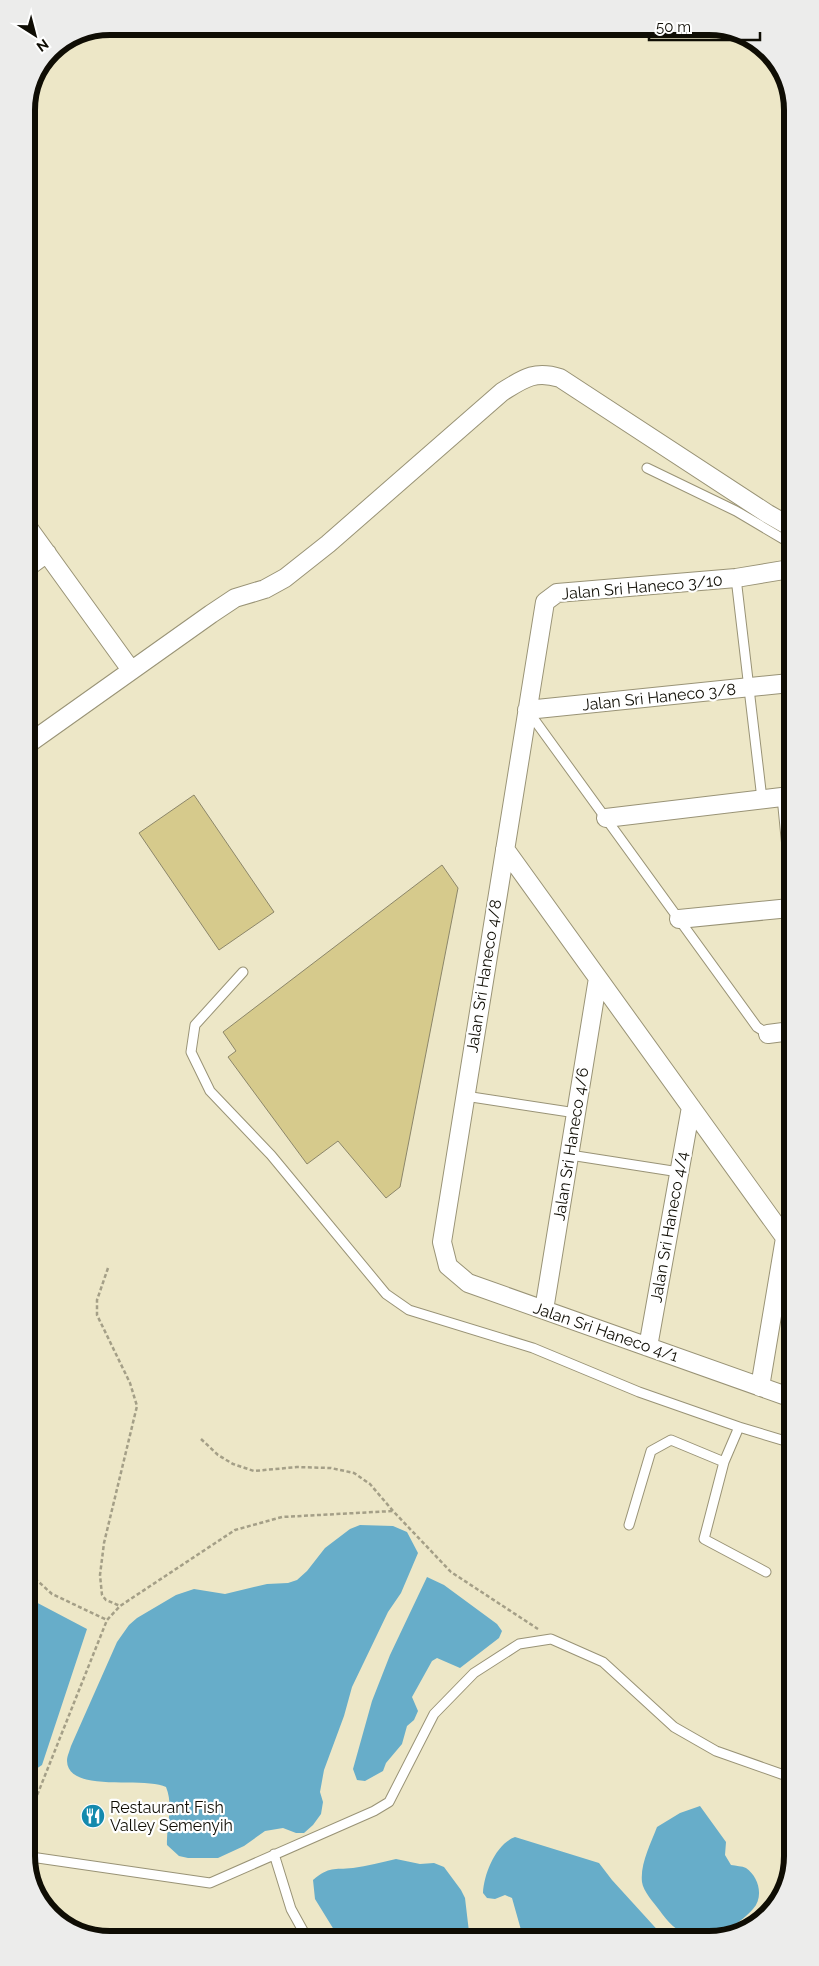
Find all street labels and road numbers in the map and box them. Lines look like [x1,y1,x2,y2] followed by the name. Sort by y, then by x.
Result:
[561,570,723,604] street label: Jalan Sri Haneco 3/10
[581,679,737,715] street label: Jalan Sri Haneco 3/8
[463,898,505,1054] street label: Jalan Sri Haneco 4/8
[550,1066,592,1222] street label: Jalan Sri Haneco 4/6
[646,1150,692,1304] street label: Jalan Sri Haneco 4/4
[531,1298,681,1366] street label: Jalan Sri Haneco 4/1

